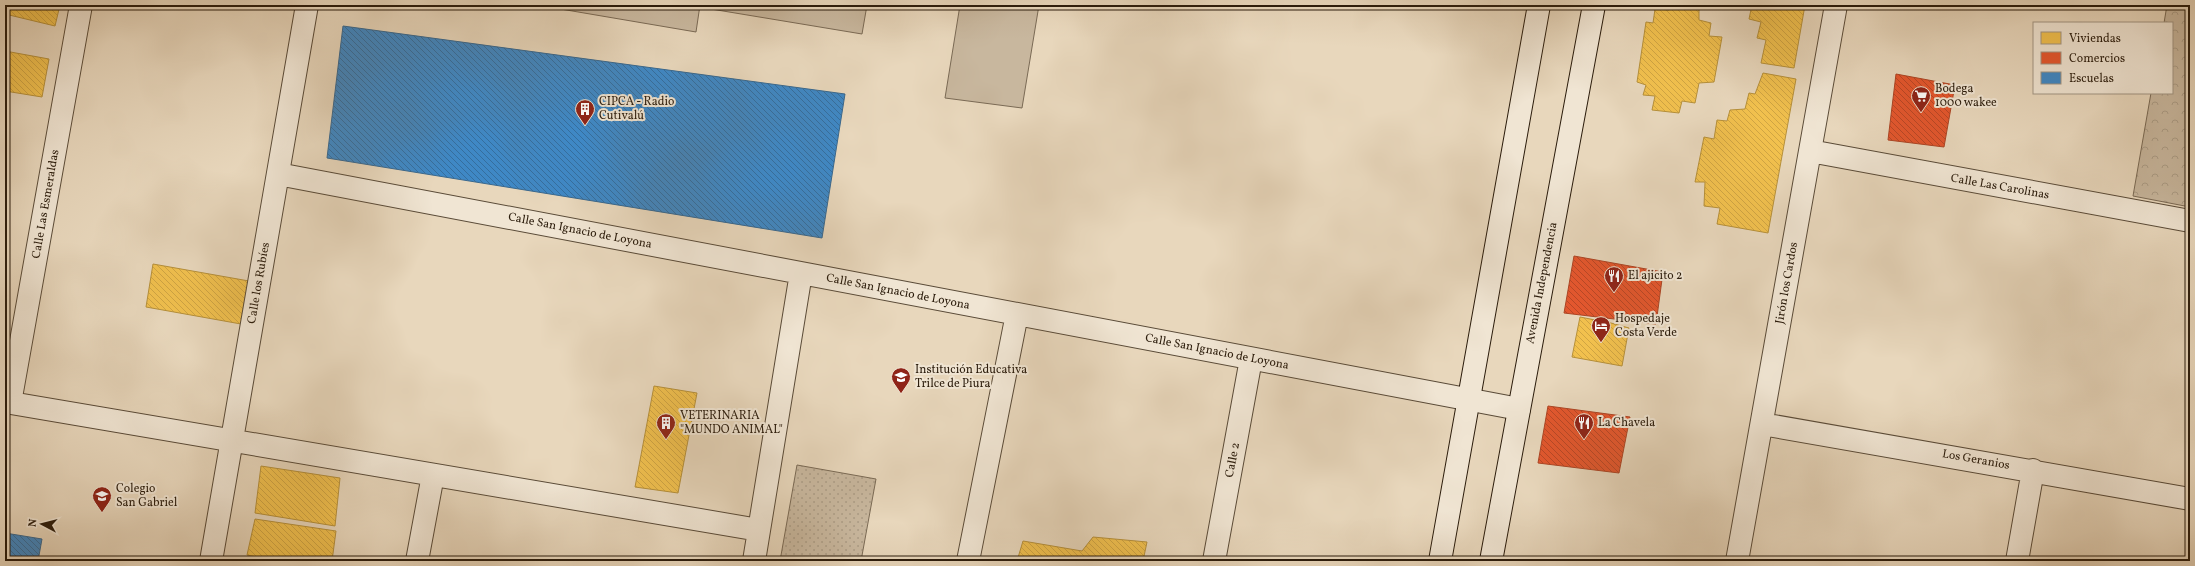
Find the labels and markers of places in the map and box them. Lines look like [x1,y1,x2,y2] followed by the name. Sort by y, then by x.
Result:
[1935,81,1997,111] place label: Bodega 1000 wakee
[1910,85,1932,113] supermarket icon: Bodega 1000 wakee
[599,94,674,124] place label: CIPCA - Radio Cutivalú
[574,98,596,126] building icon: CIPCA - Radio Cutivalú
[1603,265,1625,293] restaurant icon: El ajicito 2
[1628,268,1682,284] place label: El ajicito 2
[1615,311,1677,341] place label: Hospedaje Costa Verde
[1590,315,1612,343] hotel icon: Hospedaje Costa Verde
[915,362,1027,392] place label: Institución Educativa Trilce de Piura
[890,366,912,394] school or university icon: Institución Educativa Trilce de Piura
[680,408,783,438] place label: VETERINARIA "MUNDO ANIMAL"
[655,412,677,440] building icon: VETERINARIA "MUNDO ANIMAL"
[1573,412,1595,440] restaurant icon: La Chavela
[1598,415,1655,431] place label: La Chavela
[116,481,178,511] place label: Colegio San Gabriel
[91,485,113,513] school or university icon: Colegio San Gabriel

